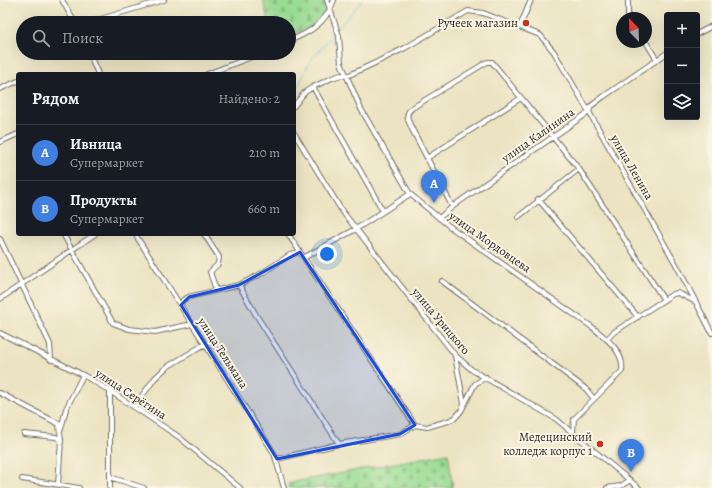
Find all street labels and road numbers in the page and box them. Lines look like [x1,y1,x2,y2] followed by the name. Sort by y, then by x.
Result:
[498,104,578,167] street label: улица Калинина
[606,131,657,203] street label: улица Ленина
[445,207,534,276] street label: улица Мордовцева
[408,283,474,358] street label: улица Урицкого
[194,314,252,392] street label: улица Тельмана
[91,364,170,423] street label: улица Серёгина

